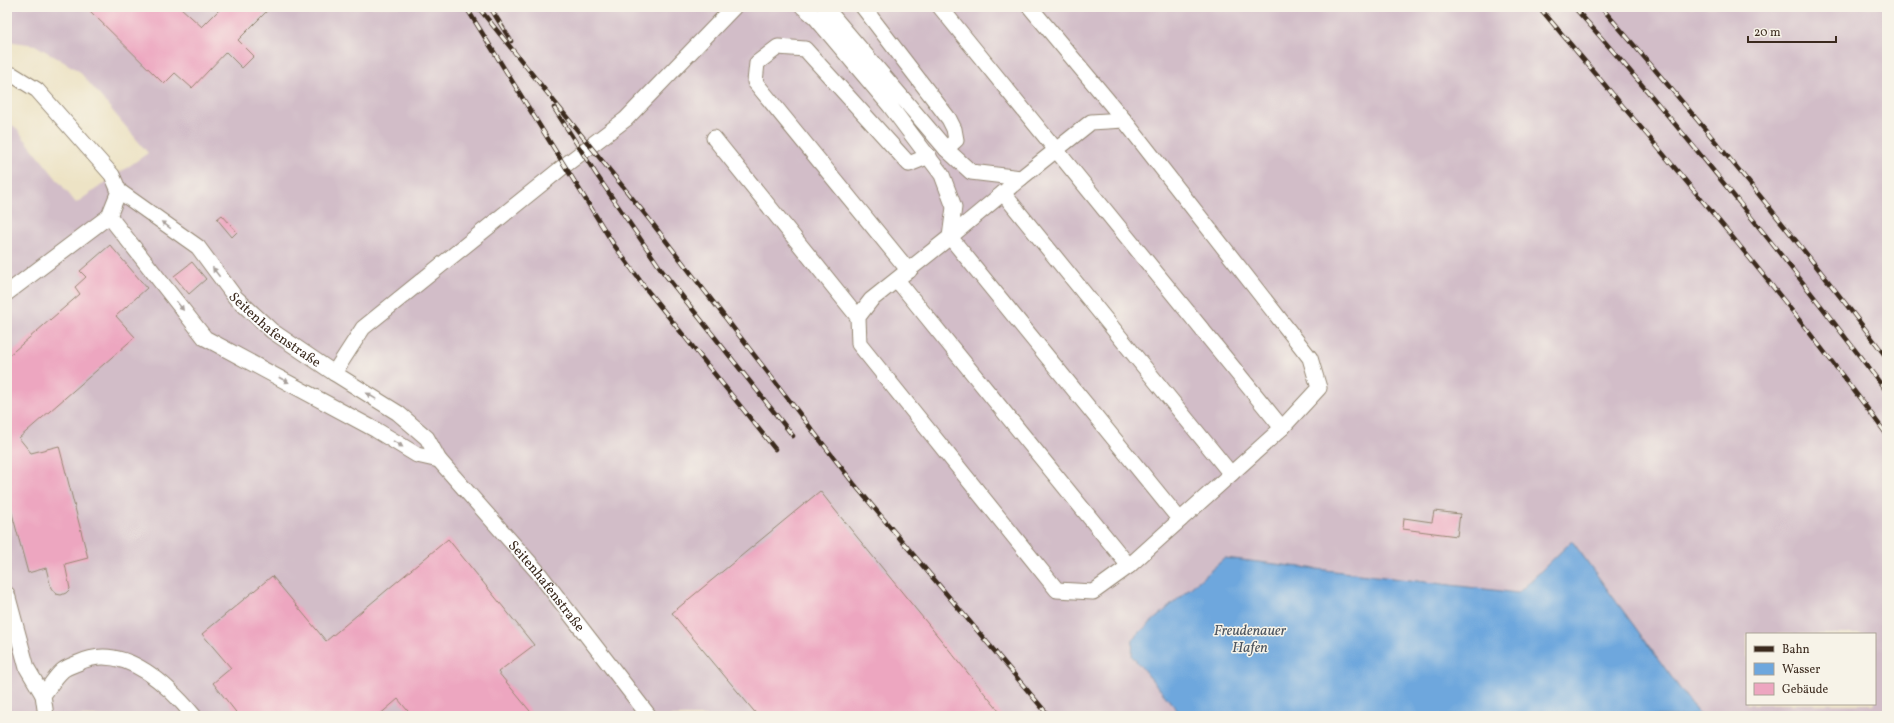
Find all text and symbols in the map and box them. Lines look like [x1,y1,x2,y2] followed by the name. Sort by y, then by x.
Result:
[1748,18,1836,44] scale bar
[1754,25,1781,41] text: 20 m
[161,221,171,229] one-way arrow
[212,266,220,277] one-way arrow
[224,289,325,373] street label: Seitenhafenstraße
[176,301,184,312] one-way arrow
[278,377,290,384] one-way arrow
[365,392,377,399] one-way arrow
[392,440,404,447] one-way arrow
[503,537,589,636] street label: Seitenhafenstraße
[1214,621,1287,659] water label: Freudenauer Hafen
[1746,633,1876,705] legend
[1782,642,1810,658] text: Bahn
[1782,662,1820,678] text: Wasser
[1782,682,1829,698] text: Gebäude

